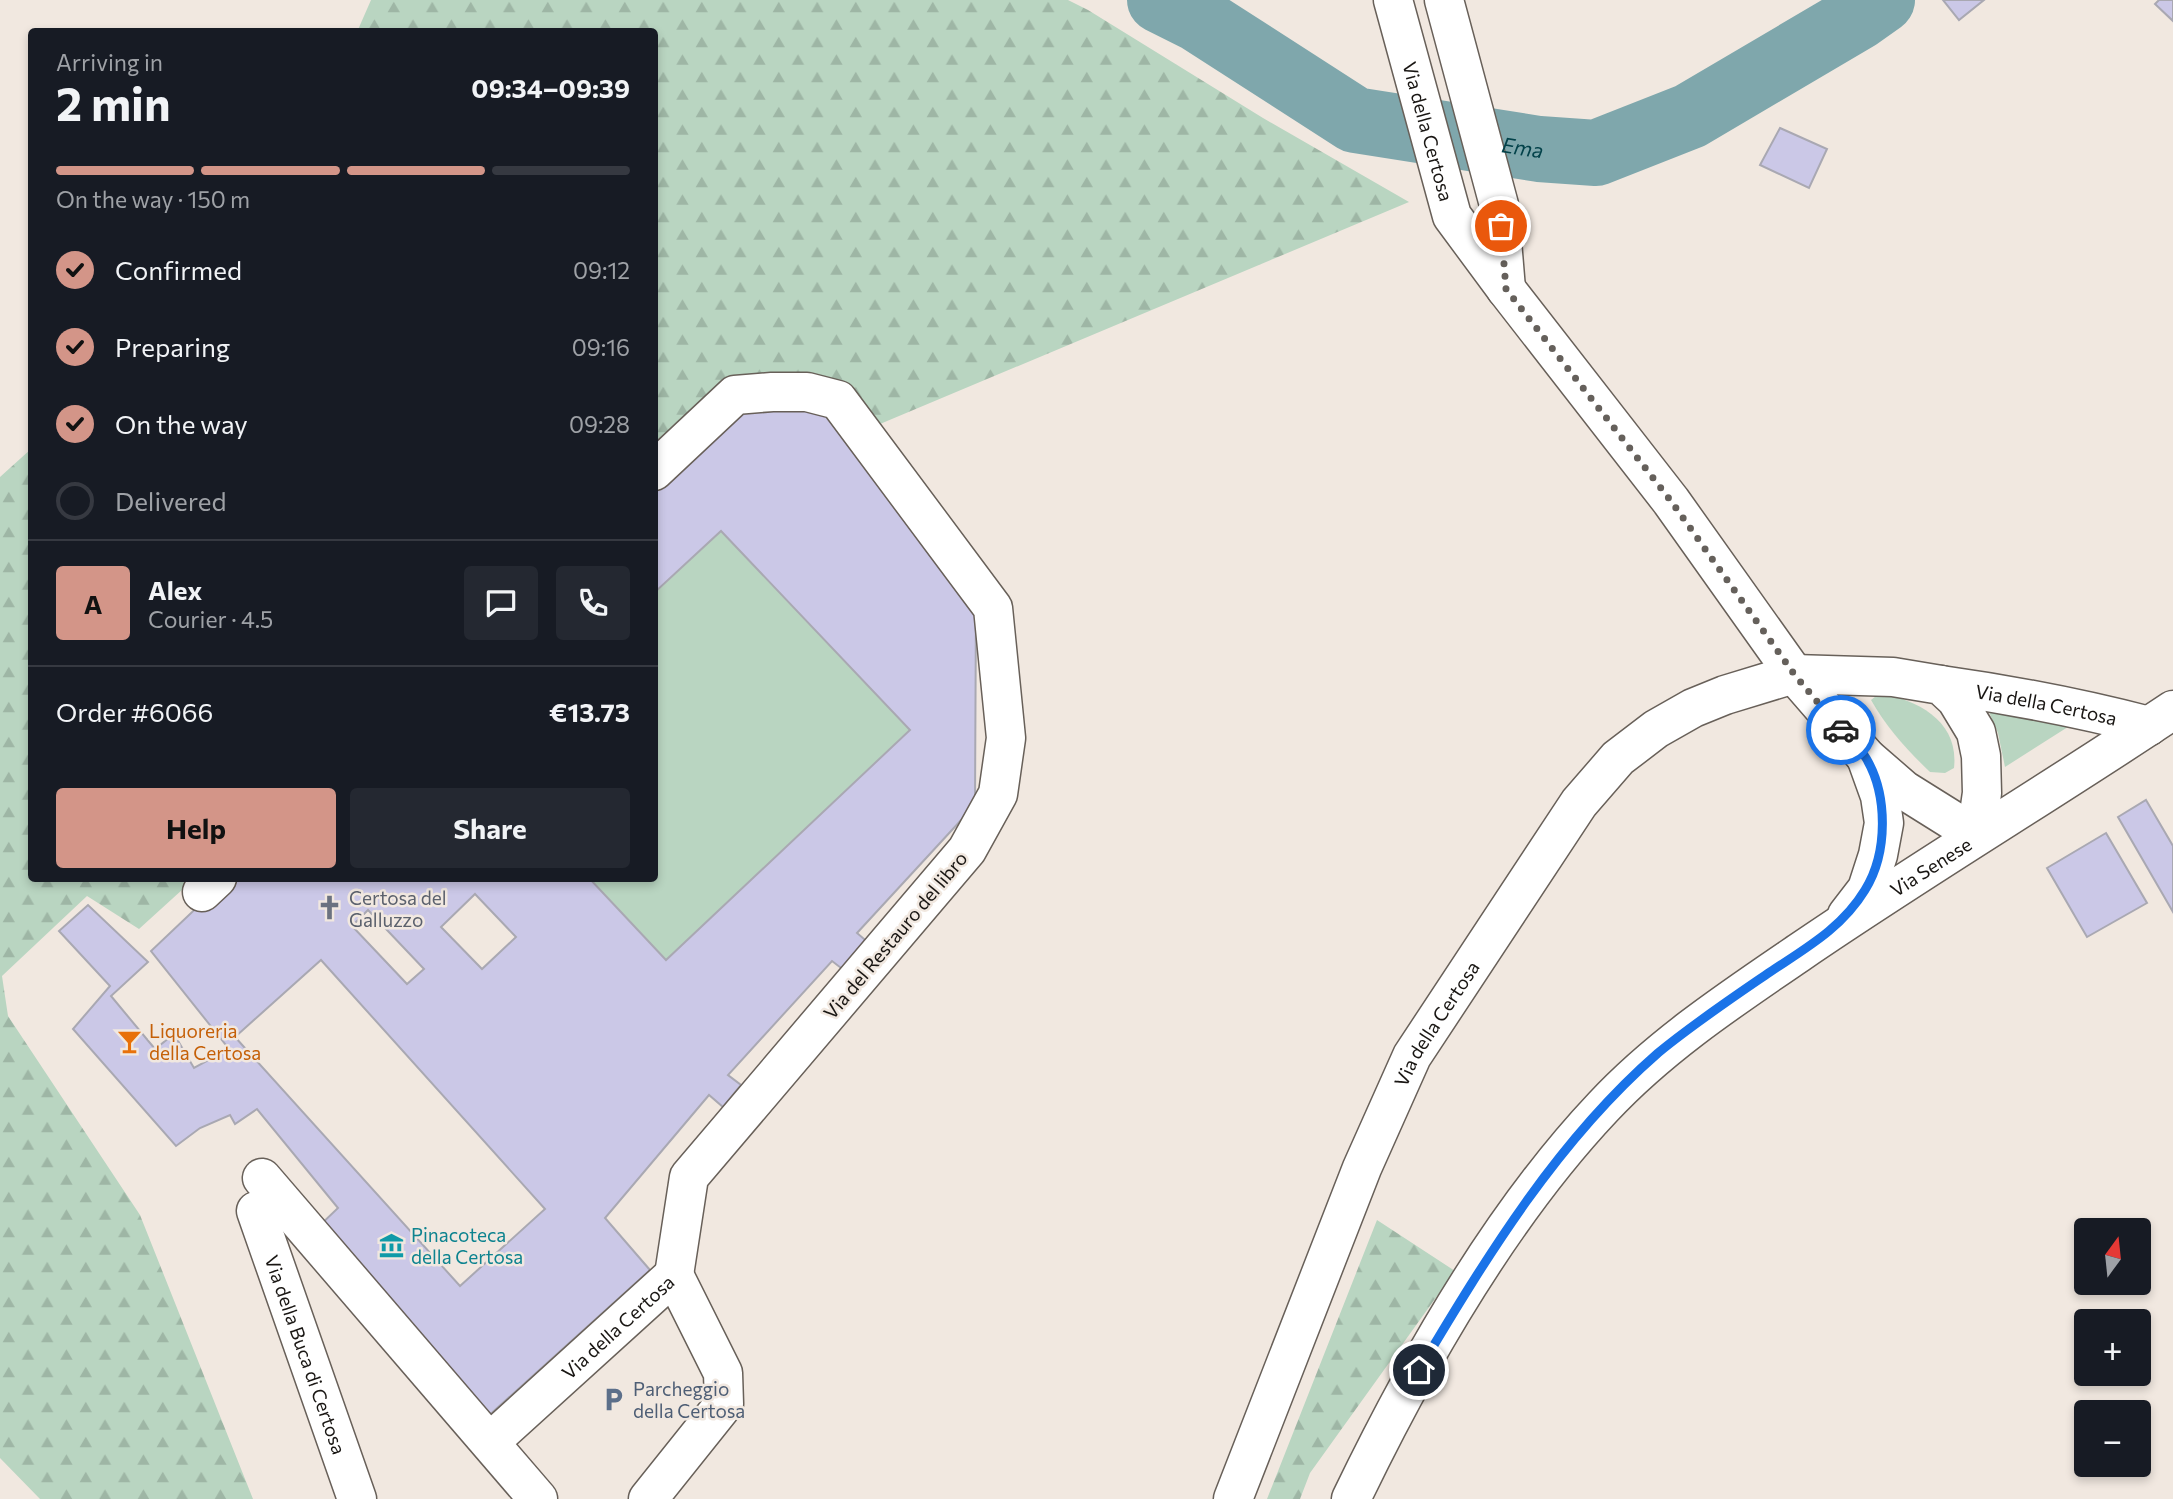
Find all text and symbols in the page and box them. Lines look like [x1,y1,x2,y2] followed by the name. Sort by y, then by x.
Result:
[56,48,163,76] text: Arriving in
[1399,59,1459,204] street label: Via della Certosa
[471,72,630,103] text: 09:34–09:39
[56,74,171,130] text: 2 min
[1500,131,1545,162] water label: Ema
[56,185,250,213] text: On the way · 150 m
[1471,196,1531,256] pin
[1482,207,1520,245] icon: bag
[56,251,94,289] icon: check
[115,254,242,285] text: Confirmed
[573,256,630,284] text: 09:12
[56,328,94,366] icon: check
[115,331,230,362] text: Preparing
[572,333,630,361] text: 09:16
[56,405,94,443] icon: check
[115,408,248,439] text: On the way
[569,410,630,438] text: 09:28
[115,485,226,516] text: Delivered
[464,566,538,640] button: chat
[556,566,630,640] button: phone
[148,574,202,605] text: Alex
[84,588,102,619] text: A
[148,605,273,633] text: Courier · 4.5
[1974,679,2119,729] street label: Via della Certosa
[1806,695,1876,765] courier
[56,696,213,727] text: Order #6066
[549,696,630,727] text: €13.73
[1822,711,1860,749] icon: car
[56,788,336,868] button: Help
[350,788,630,868] button: Share
[1885,832,1975,901] street label: Via Senese
[818,847,972,1023] street label: Via del Restauro del libro
[349,886,446,931] place label: Certosa del Galluzzo
[315,894,343,922] church icon: Certosa del Galluzzo
[1389,956,1483,1090] street label: Via della Certosa
[149,1019,261,1064] place label: Liquoreria della Certosa
[115,1027,143,1055] bar icon: Liquoreria della Certosa
[2074,1218,2151,1295] north arrow
[2074,1218,2151,1477] map controls
[411,1223,523,1268] place label: Pinacoteca della Certosa
[377,1231,405,1259] museum icon: Pinacoteca della Certosa
[261,1252,352,1457] street label: Via della Buca di Certosa
[556,1270,678,1383] street label: Via della Certosa
[2074,1309,2151,1386] button: +
[1389,1340,1449,1400] pin
[1400,1351,1438,1389] icon: home
[633,1377,745,1422] place label: Parcheggio della Certosa
[599,1385,627,1413] parking icon: Parcheggio della Certosa
[2074,1400,2151,1477] button: −

